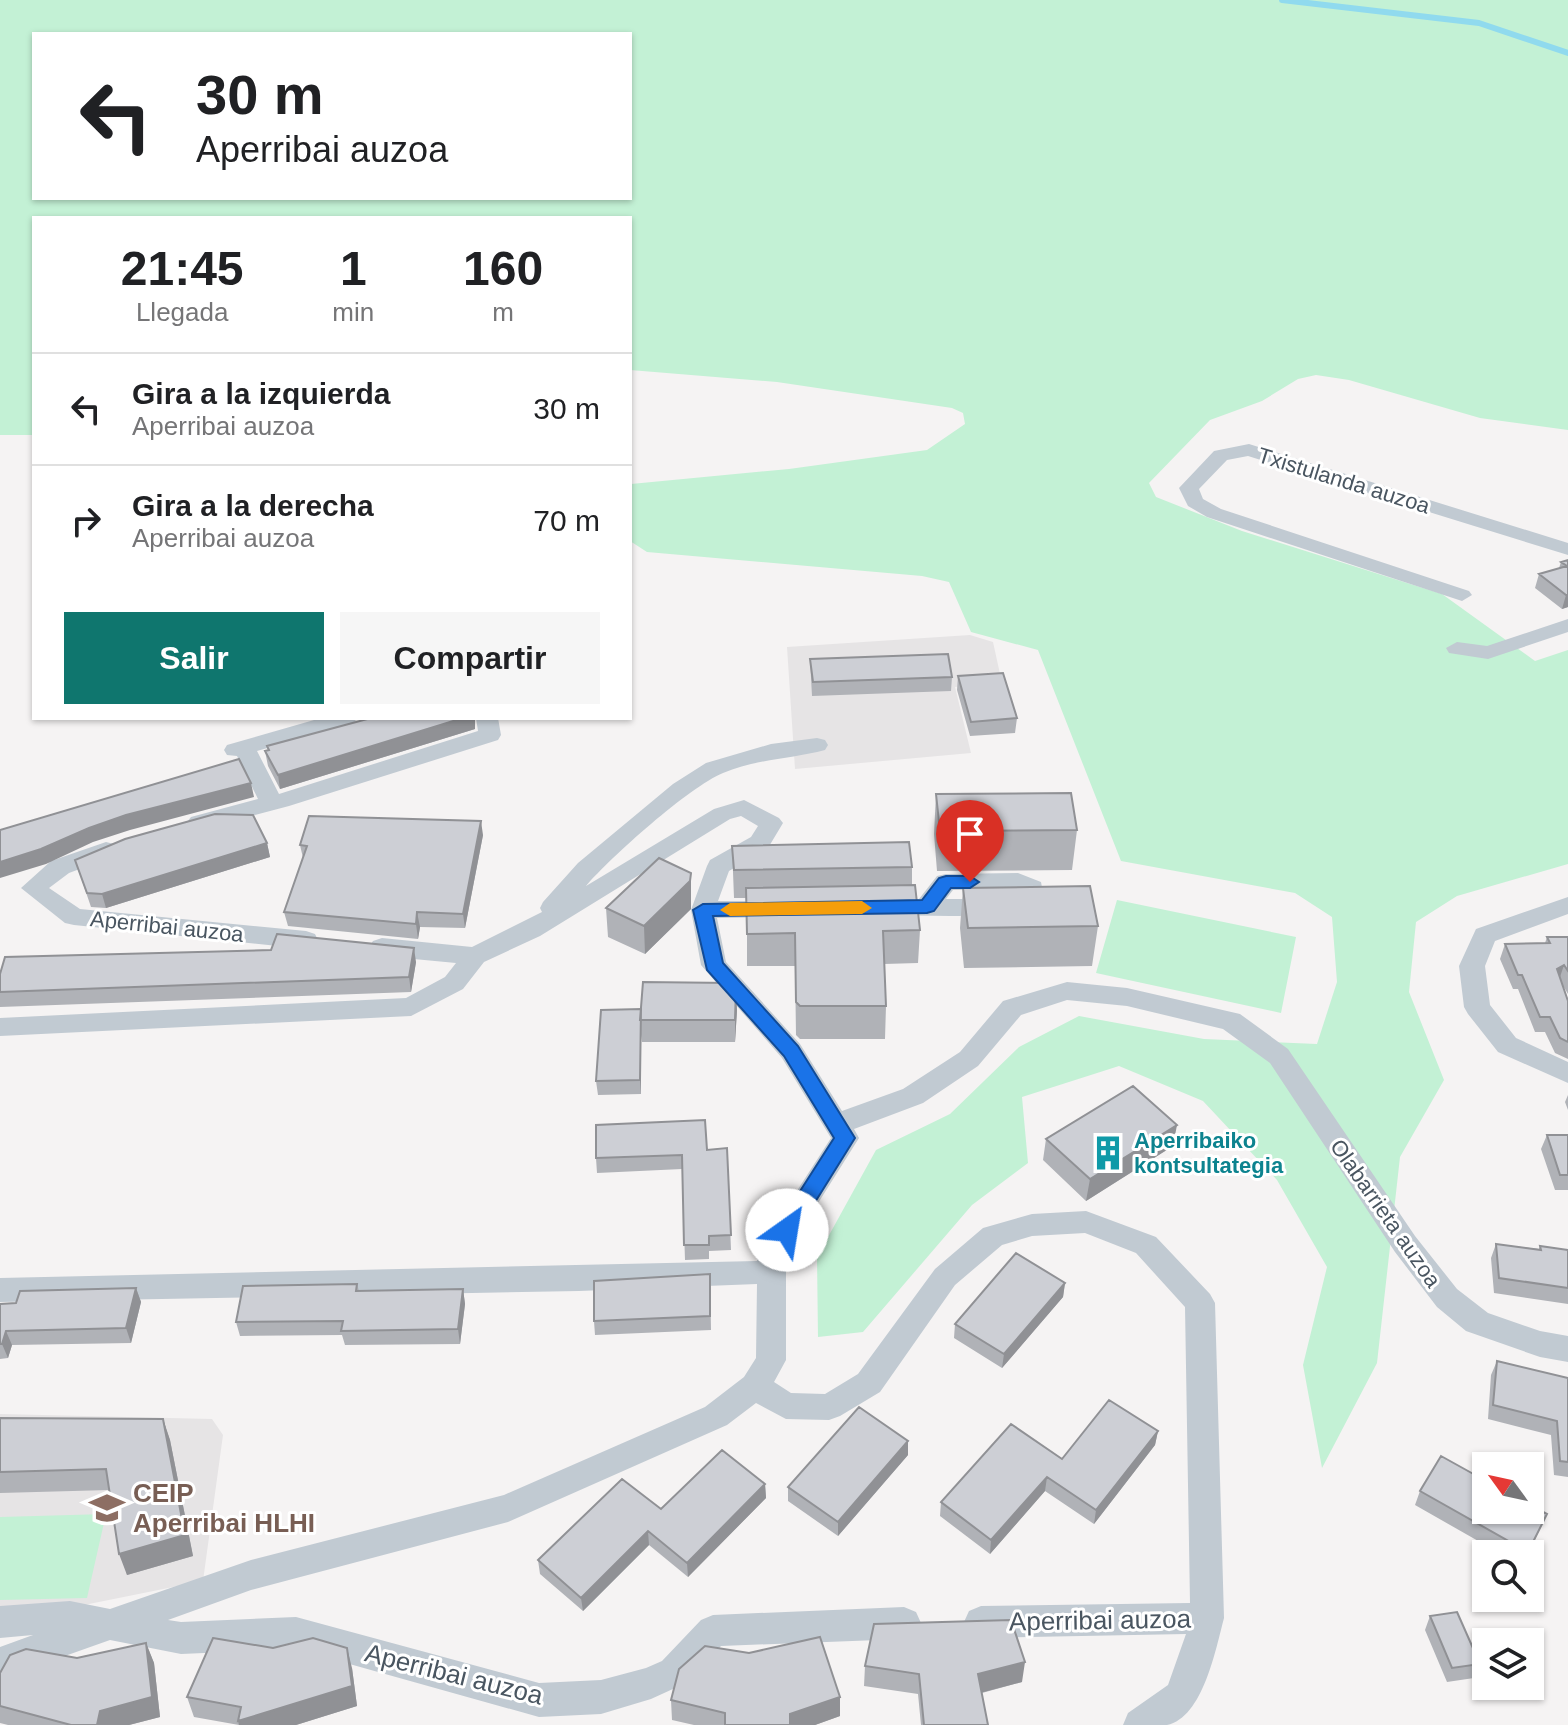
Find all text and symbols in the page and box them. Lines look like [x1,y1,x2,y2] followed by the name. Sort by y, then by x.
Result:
[196,63,324,126] text: 30 m
[64,64,168,168] icon: left
[196,129,448,170] text: Aperribai auzoa
[121,242,244,295] text: 21:45
[340,242,367,295] text: 1
[463,242,543,295] text: 160
[136,297,228,327] text: Llegada
[332,297,374,327] text: min
[492,297,514,327] text: m
[132,377,390,410] text: Gira a la izquierda
[64,387,108,431] icon: left
[533,392,600,425] text: 30 m
[132,411,314,441] text: Aperribai auzoa
[1255,442,1434,519] street label: Txistulanda auzoa
[132,489,374,522] text: Gira a la derecha
[64,499,108,543] icon: right
[533,504,600,537] text: 70 m
[132,523,314,553] text: Aperribai auzoa
[64,612,324,704] button: Salir
[340,612,600,704] button: Compartir
[936,800,1004,882] pin
[948,812,992,856] icon: arrive
[89,906,246,947] street label: Aperribai auzoa
[1134,1128,1284,1178] place label: Aperribaiko kontsultategia
[1089,1134,1127,1172] building icon: Aperribaiko kontsultategia
[1325,1134,1446,1293] street label: Olabarrieta auzoa
[745,1188,829,1272] position arrow
[1472,1452,1544,1524] north arrow
[1472,1452,1544,1700] map controls
[133,1478,315,1538] place label: CEIP Aperribai HLHI
[88,1489,126,1527] school or university icon: CEIP Aperribai HLHI
[1472,1540,1544,1612] button: search
[1009,1603,1192,1637] street label: Aperribai auzoa
[1472,1628,1544,1700] button: layers
[362,1637,546,1711] street label: Aperribai auzoa

